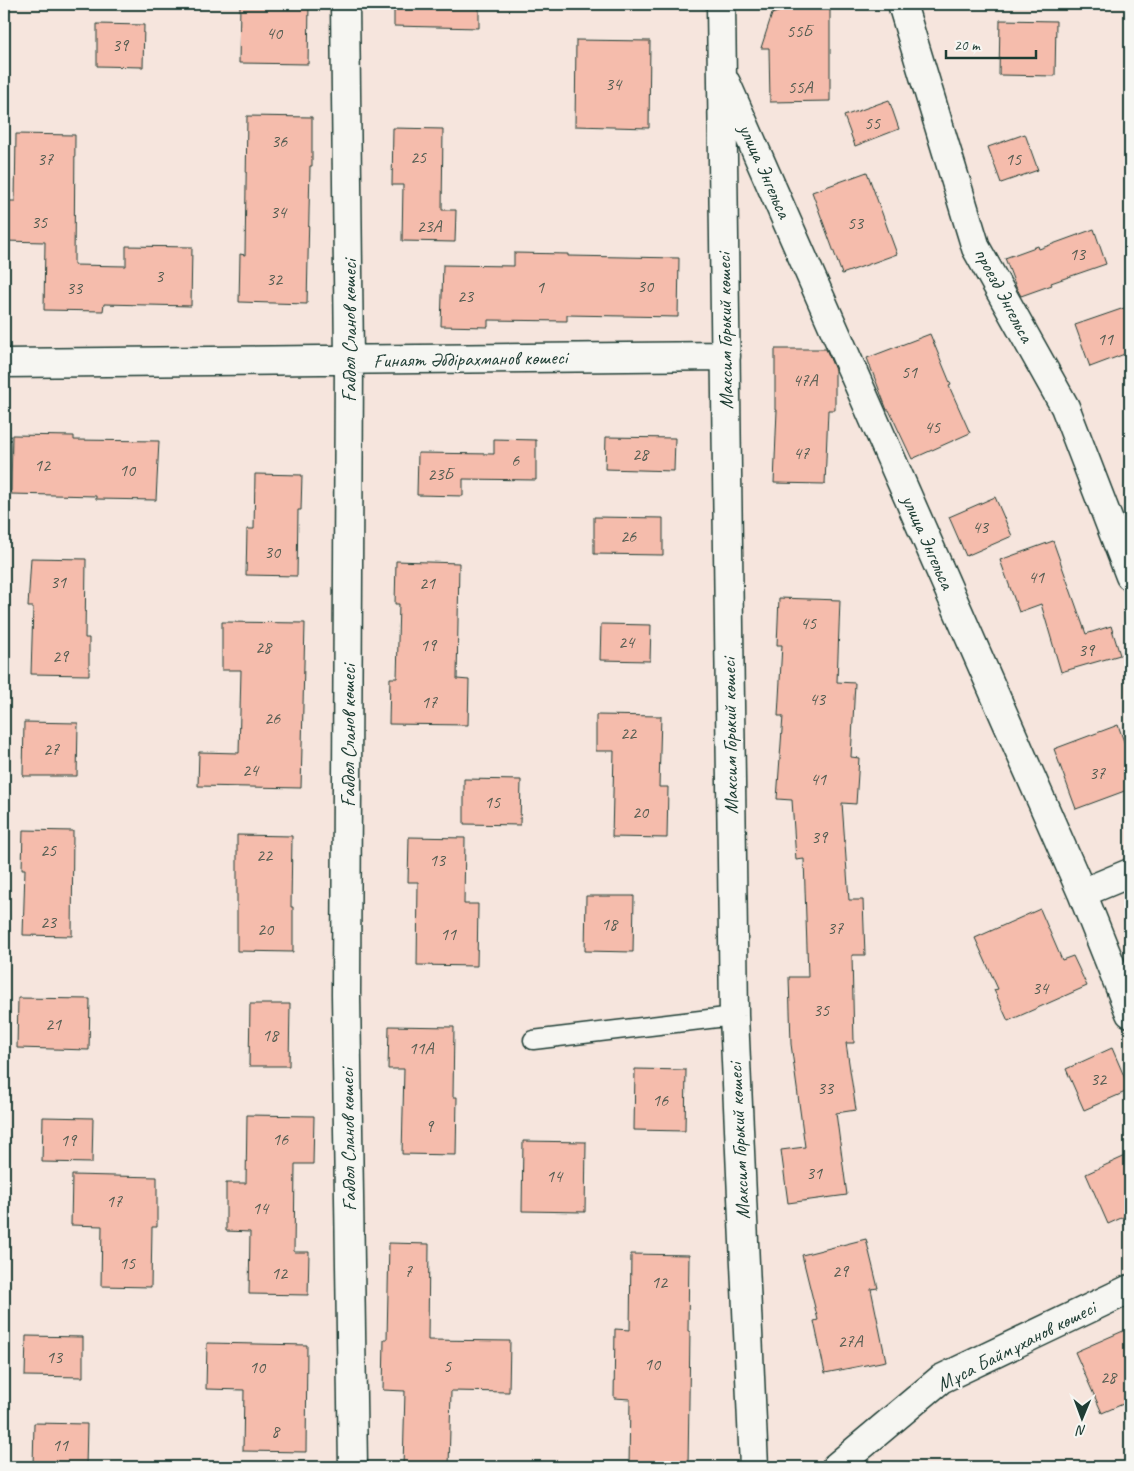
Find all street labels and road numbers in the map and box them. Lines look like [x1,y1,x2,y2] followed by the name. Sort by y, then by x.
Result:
[733,119,798,224] street label: улица Энгельса
[969,243,1040,348] street label: проезд Энгельса
[711,250,739,410] street label: Максим Горький көшесі
[337,257,362,403] street label: Ғабдол Сланов көшесі
[372,345,570,373] street label: Ғинаят Әбдірахманов көшесі
[896,490,961,595] street label: улица Энгельса
[716,655,744,815] street label: Максим Горький көшесі
[336,662,361,808] street label: Ғабдол Сланов көшесі
[722,1060,756,1220] street label: Максим Горький көшесі
[334,1066,362,1212] street label: Ғабдол Сланов көшесі
[932,1294,1102,1397] street label: Мұса Баймұханов көшесі

